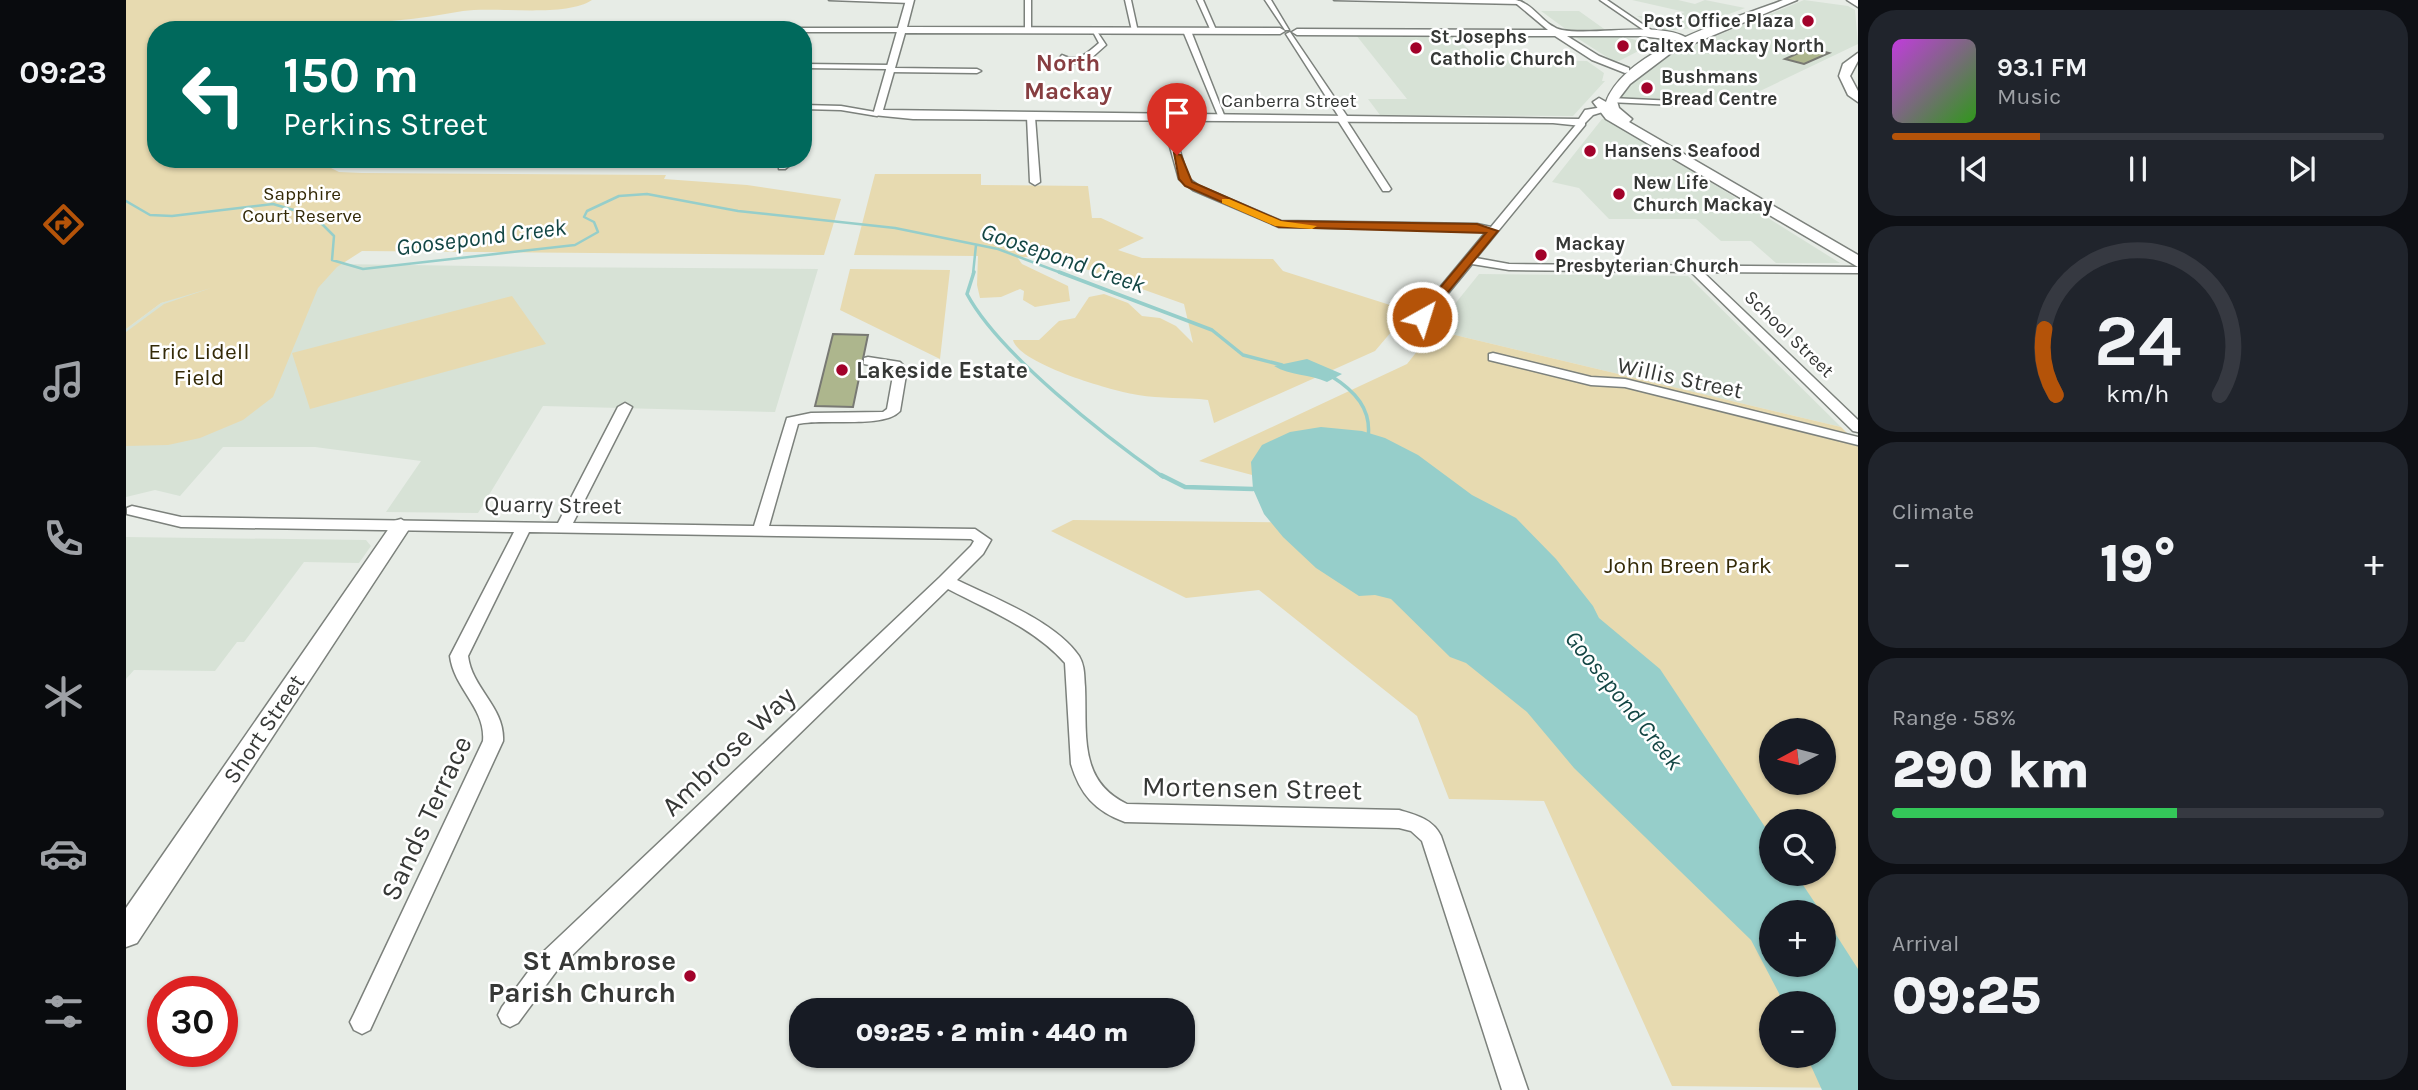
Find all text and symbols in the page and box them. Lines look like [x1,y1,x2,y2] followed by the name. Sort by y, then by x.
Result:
[1643,10,1794,32] place label: Post Office Plaza
[1800,13,1816,29] marker: Post Office Plaza
[1430,26,1575,70] place label: St Josephs Catholic Church
[1637,35,1825,57] place label: Caltex Mackay North
[1615,38,1631,54] marker: Caltex Mackay North
[1408,40,1424,56] marker: St Josephs Catholic Church
[283,47,419,104] text: 150 m
[168,49,259,140] icon: left
[1024,49,1112,105] district label: North Mackay
[1997,52,2087,83] text: 93.1 FM
[19,54,107,91] text: 09:23
[1661,66,1777,110] place label: Bushmans Bread Centre
[1639,80,1655,96] marker: Bushmans Bread Centre
[1147,83,1207,155] pin
[1997,83,2061,110] text: Music
[1221,90,1357,112] street label: Canberra Street
[1158,94,1196,132] icon: arrive
[283,106,488,143] text: Perkins Street
[1604,140,1761,162] place label: Hansens Seafood
[1582,143,1598,159] marker: Hansens Seafood
[1955,150,1993,188] icon: previous
[2119,150,2157,188] icon: pause
[2283,150,2321,188] icon: next
[1633,172,1773,216] place label: New Life Church Mackay
[242,183,362,227] park label: Sapphire Court Reserve
[1611,186,1627,202] marker: New Life Church Mackay
[39,200,88,249] icon: directions
[394,213,569,261] water label: Goosepond Creek
[977,217,1149,299] water label: Goosepond Creek
[1555,233,1739,277] place label: Mackay Presbyterian Church
[1533,247,1549,263] marker: Mackay Presbyterian Church
[1385,280,1459,354] position arrow
[1740,286,1838,382] street label: School Street
[2094,298,2182,383] text: 24
[148,338,250,391] park label: Eric Lidell Field
[1615,352,1746,405] street label: Willis Street
[39,357,88,406] icon: music
[856,357,1028,384] place label: Lakeside Estate
[834,362,850,378] marker: Lakeside Estate
[2106,379,2170,408] text: km/h
[484,490,622,520] street label: Quarry Street
[1892,498,1974,525] text: Climate
[39,514,88,563] icon: phone
[2100,533,2176,594] text: 19°
[1892,541,1912,586] text: −
[2364,541,2384,586] text: +
[1604,552,1772,579] park label: John Breen Park
[1559,625,1689,776] water label: Goosepond Creek
[218,669,311,789] street label: Short Street
[39,672,88,721] icon: climate
[654,679,802,823] street label: Ambrose Way
[1892,704,2016,731] text: Range · 58%
[1759,718,1836,794] north arrow
[1759,718,1836,1068] map controls
[373,730,479,906] street label: Sands Terrace
[1892,739,2090,800] text: 290 km
[1142,770,1362,806] street label: Mortensen Street
[1759,809,1836,886] button: search
[39,829,88,878] icon: car
[1759,900,1836,977] button: +
[1892,930,1959,957] text: Arrival
[488,944,676,1009] place label: St Ambrose Parish Church
[1892,965,2041,1026] text: 09:25
[682,968,698,984] marker: St Ambrose Parish Church
[147,976,238,1067] speed limit sign: 30
[39,987,88,1036] icon: filters
[1759,991,1836,1068] button: −
[856,1017,1128,1048] text: 09:25 · 2 min · 440 m

